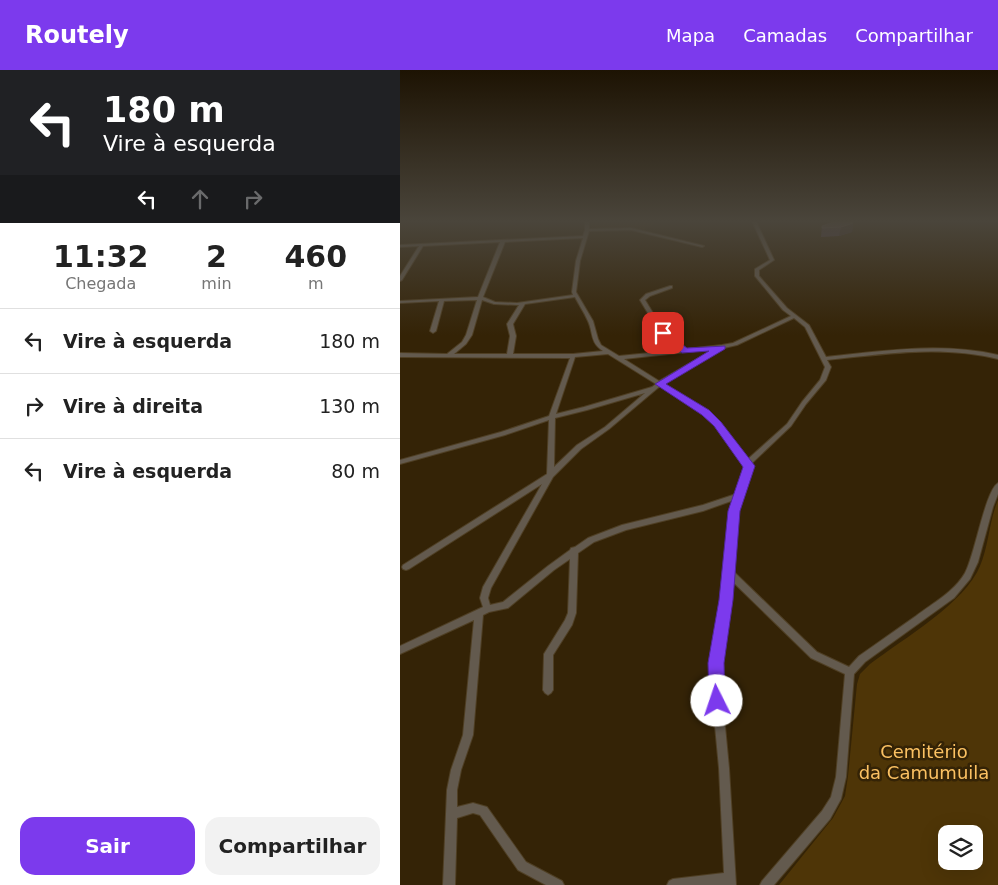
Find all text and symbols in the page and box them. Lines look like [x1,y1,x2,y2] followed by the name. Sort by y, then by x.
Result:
[25,21,129,49] text: Routely
[666,25,715,46] text: Mapa
[743,25,827,46] text: Camadas
[855,25,973,46] text: Compartilhar
[20,90,85,155] icon: left
[103,90,225,130] text: 180 m
[103,131,276,156] text: Vire à esquerda
[133,185,161,213] icon: left
[186,185,214,213] icon: ahead
[239,185,267,213] icon: right
[53,239,148,274] text: 11:32
[206,239,227,274] text: 2
[284,239,347,274] text: 460
[65,274,136,293] text: Chegada
[201,274,232,293] text: min
[308,274,324,293] text: m
[642,312,684,354] pin
[649,319,677,347] icon: arrive
[20,327,48,355] icon: left
[63,330,232,352] text: Vire à esquerda
[319,330,380,352] text: 180 m
[20,392,48,420] icon: right
[63,395,203,417] text: Vire à direita
[319,395,380,417] text: 130 m
[20,457,48,485] icon: left
[63,460,232,482] text: Vire à esquerda
[331,460,380,482] text: 80 m
[690,674,742,726] position arrow
[859,741,989,783] park label: Cemitério da Camumuila
[20,817,195,875] button: Sair
[205,817,380,875] button: Compartilhar
[938,825,983,870] map controls
[938,825,983,870] button: layers

